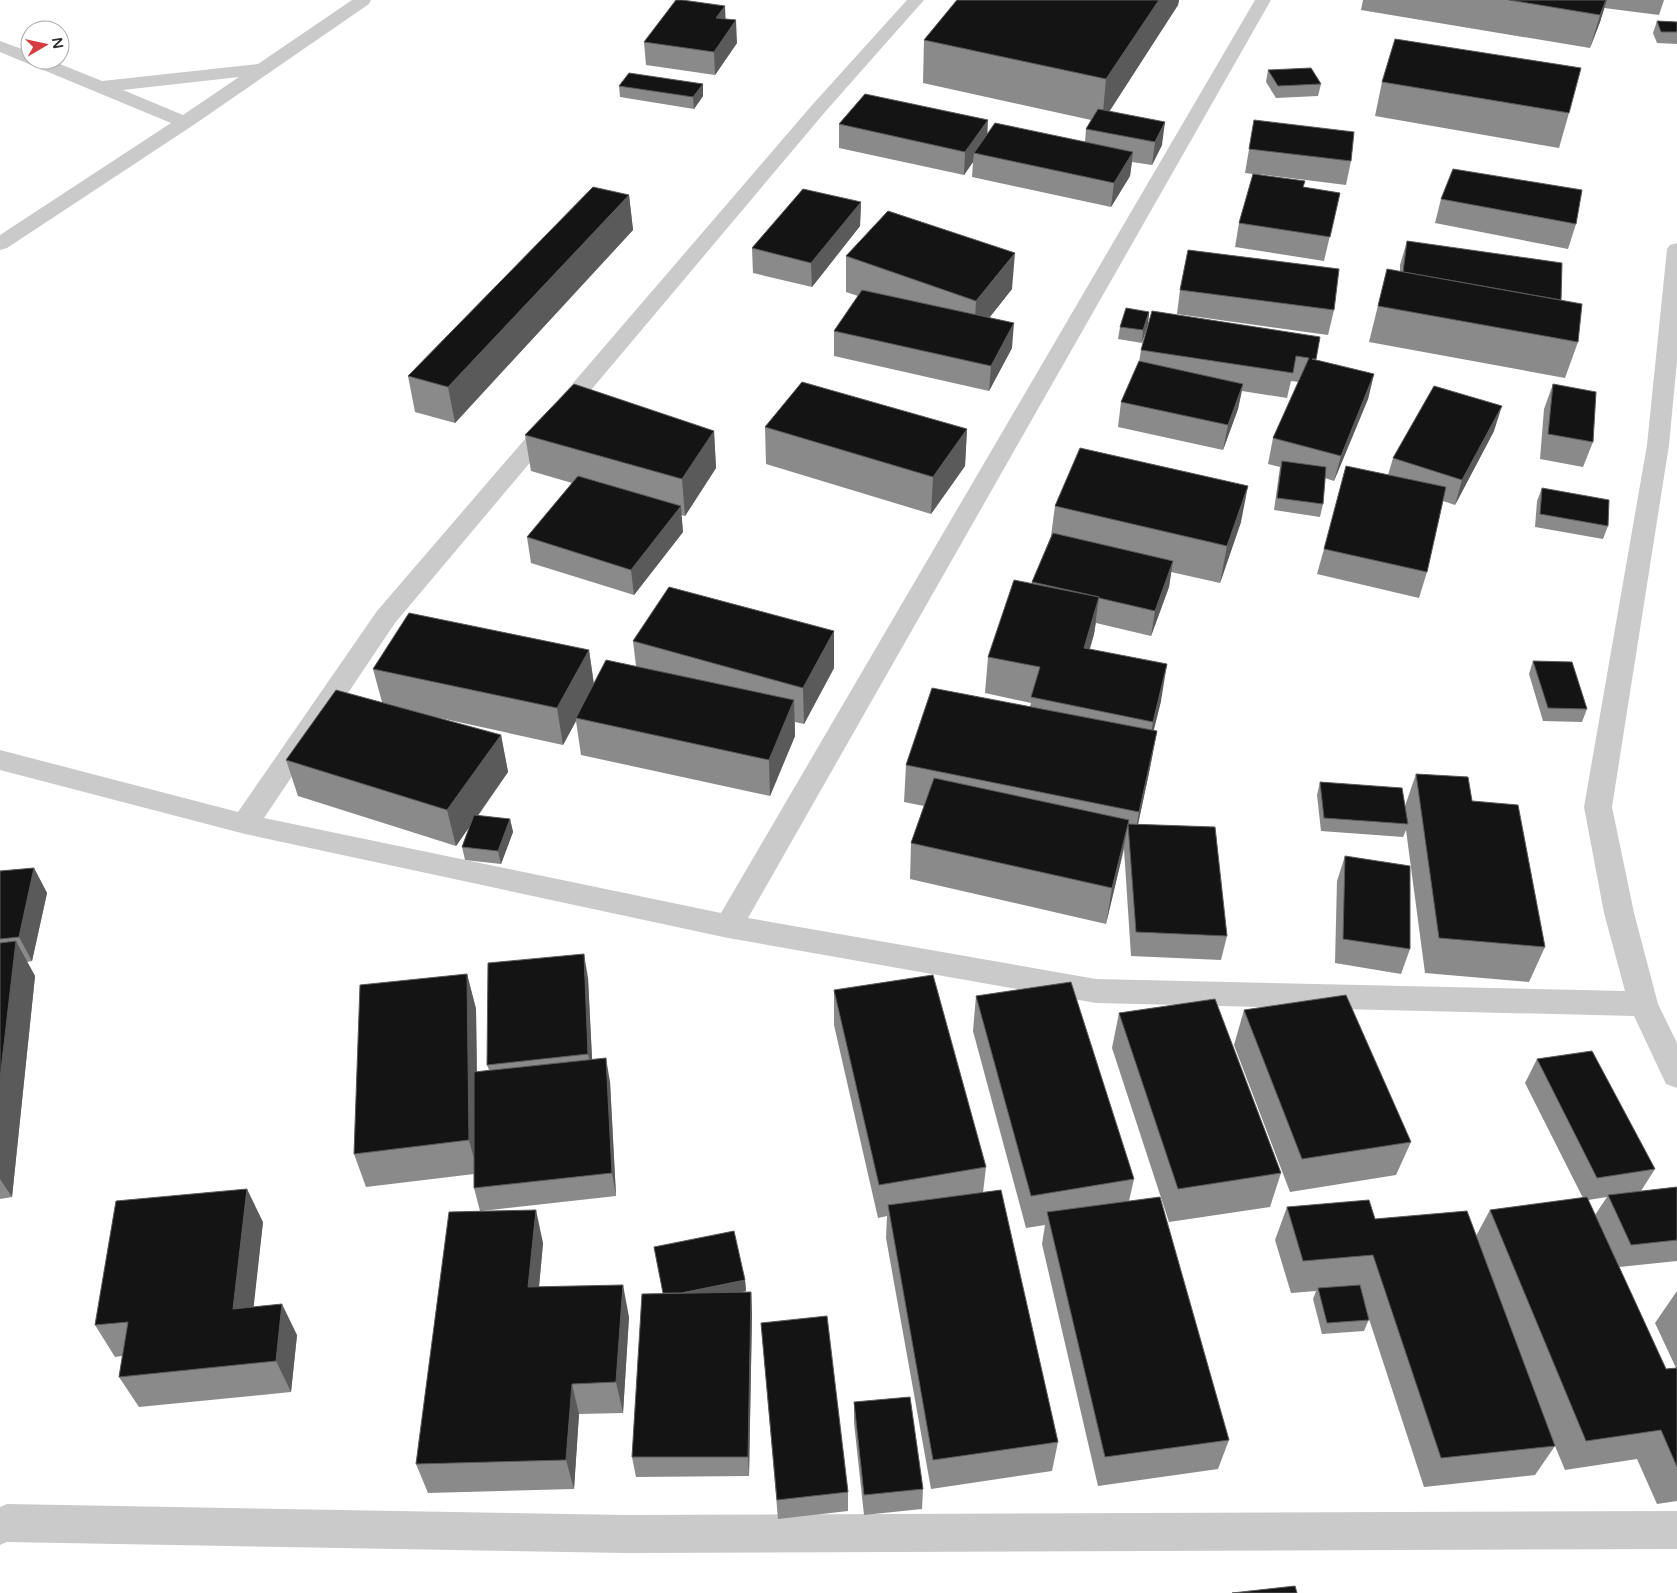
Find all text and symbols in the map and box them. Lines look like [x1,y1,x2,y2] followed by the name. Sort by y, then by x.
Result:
[20,20,70,70] north arrow
[48,36,67,50] text: N

